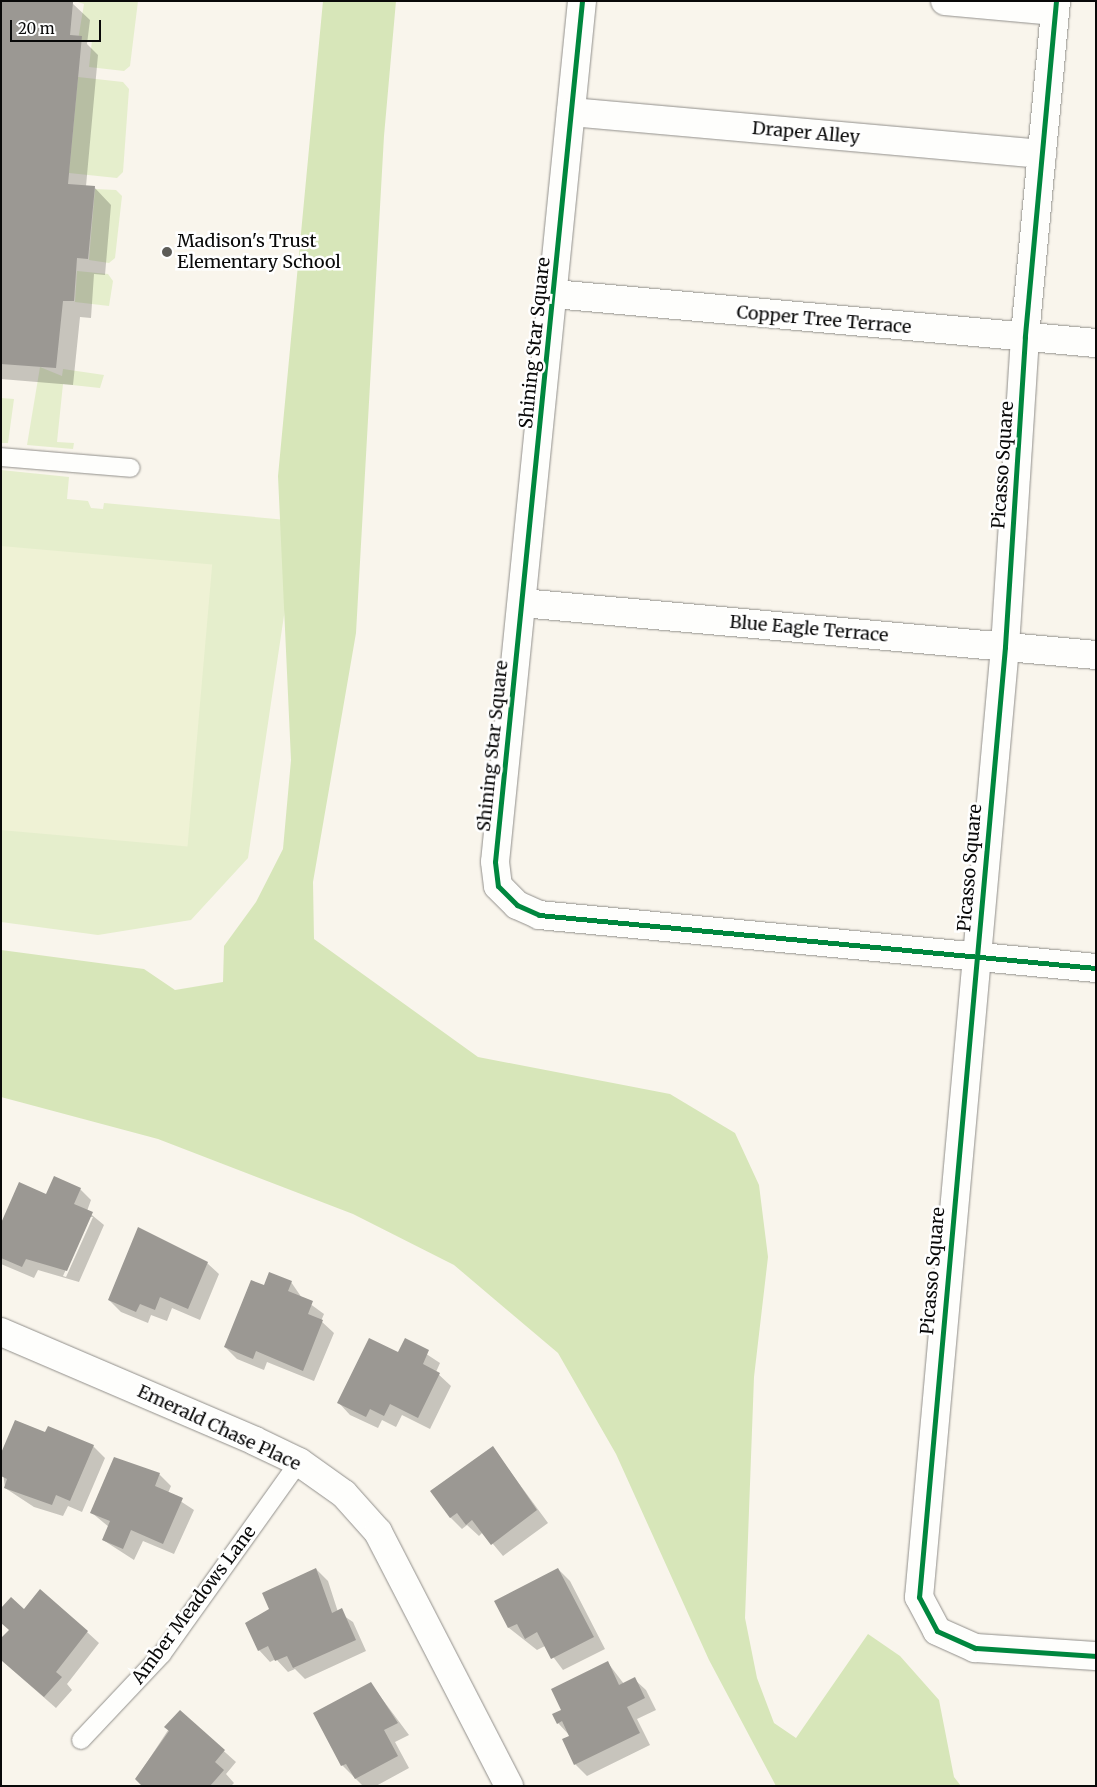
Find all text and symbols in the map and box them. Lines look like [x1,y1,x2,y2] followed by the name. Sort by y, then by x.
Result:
[12,10,104,42] scale bar
[18,19,55,38] text: 20 m
[751,118,861,148] street label: Draper Alley
[177,231,341,274] place label: Madison's Trust Elementary School
[161,246,173,258] marker: Madison's Trust Elementary School
[515,256,555,430] street label: Shining Star Square
[736,302,912,338] street label: Copper Tree Terrace
[988,400,1018,530] street label: Picasso Square
[729,611,889,647] street label: Blue Eagle Terrace
[473,659,513,833] street label: Shining Star Square
[954,803,986,933] street label: Picasso Square
[917,1206,949,1336] street label: Picasso Square
[134,1381,304,1475] street label: Emerald Chase Place
[127,1522,261,1688] street label: Amber Meadows Lane

